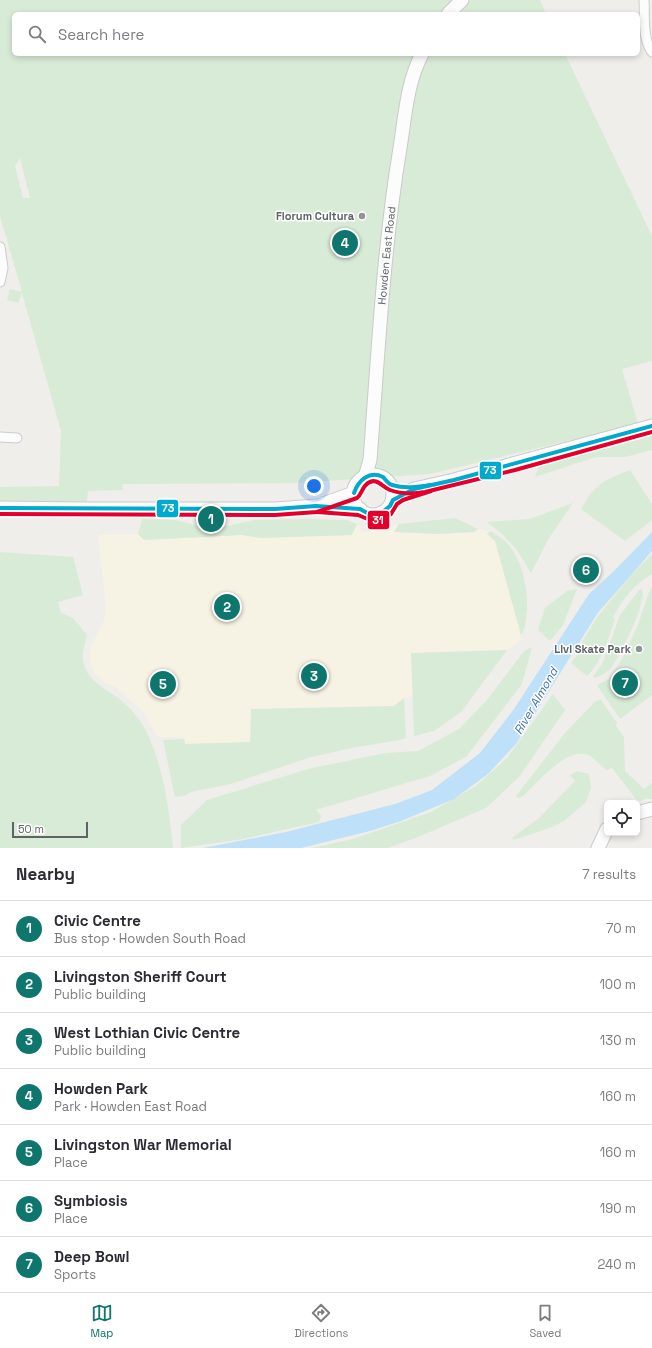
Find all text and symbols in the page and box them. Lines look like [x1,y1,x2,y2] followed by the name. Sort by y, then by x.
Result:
[12,12,640,56] search box
[26,23,48,45] icon: search
[58,25,144,44] text: Search here
[375,205,399,305] street label: Howden East Road
[276,209,355,223] place label: Florum Cultura
[357,211,367,221] marker: Florum Cultura
[332,228,358,258] pin: 4
[479,461,502,480] line badge: 73
[484,463,497,477] text: 73
[304,476,324,496] your location
[156,499,179,518] line badge: 73
[162,501,175,515] text: 73
[198,504,224,534] pin: 1
[367,510,390,530] line badge: 31
[372,513,384,527] text: 31
[573,555,599,585] pin: 6
[214,592,240,622] pin: 2
[554,642,632,656] place label: Livi Skate Park
[634,644,644,654] marker: Livi Skate Park
[301,661,327,691] pin: 3
[510,664,562,737] water label: River Almond
[612,668,638,698] pin: 7
[150,669,176,699] pin: 5
[604,800,640,836] map controls
[604,800,640,836] button: locate
[12,820,88,839] scale bar
[18,822,44,836] text: 50 m
[16,863,75,885] text: Nearby
[582,866,636,883] text: 7 results
[54,911,141,930] text: Civic Centre
[26,920,32,937] text: 1
[606,920,636,937] text: 70 m
[54,930,246,947] text: Bus stop · Howden South Road
[54,967,227,986] text: Livingston Sheriff Court
[25,976,33,993] text: 2
[599,976,636,993] text: 100 m
[54,986,146,1003] text: Public building
[54,1023,240,1042] text: West Lothian Civic Centre
[25,1032,33,1049] text: 3
[600,1032,636,1049] text: 130 m
[54,1042,146,1059] text: Public building
[54,1079,148,1098] text: Howden Park
[25,1088,33,1105] text: 4
[600,1088,636,1105] text: 160 m
[54,1098,207,1115] text: Park · Howden East Road
[54,1135,232,1154] text: Livingston War Memorial
[25,1144,33,1161] text: 5
[600,1144,636,1161] text: 160 m
[54,1154,88,1171] text: Place
[54,1191,128,1210] text: Symbiosis
[25,1200,33,1217] text: 6
[600,1200,636,1217] text: 190 m
[54,1210,88,1227] text: Place
[54,1247,130,1266] text: Deep Bowl
[25,1256,33,1273] text: 7
[598,1256,636,1273] text: 240 m
[54,1266,96,1283] text: Sports
[91,1302,113,1340] tab: Map
[294,1302,348,1340] tab: Directions
[529,1302,561,1340] tab: Saved

